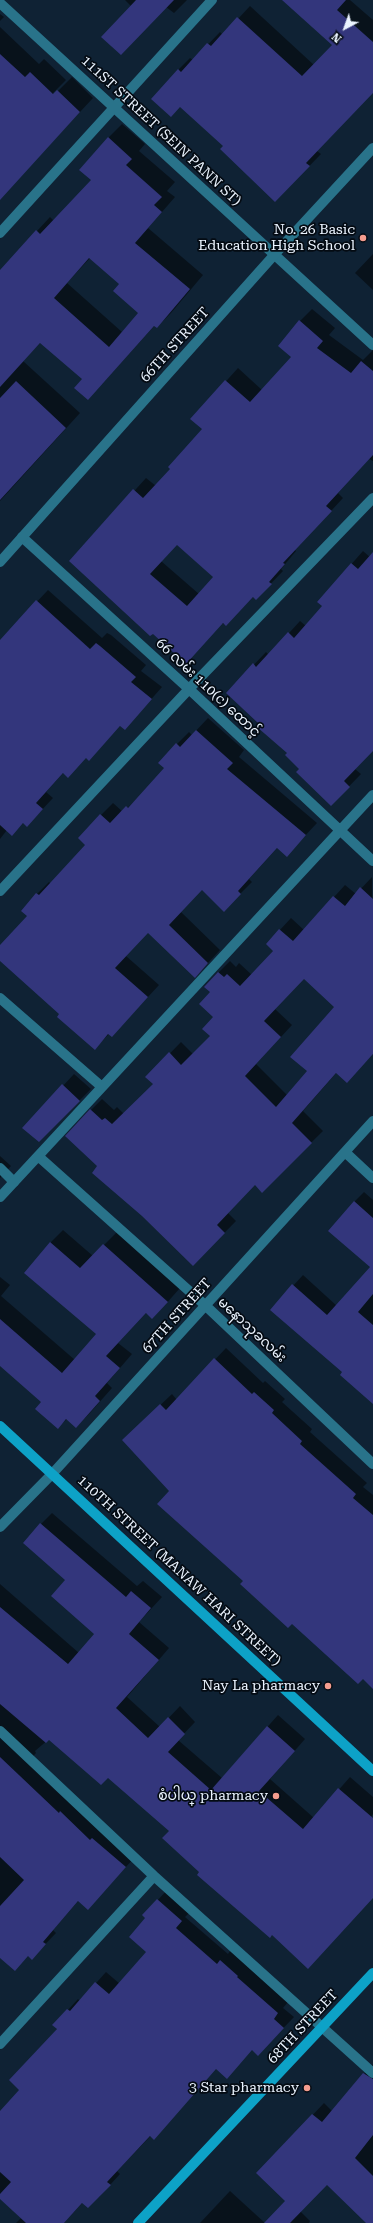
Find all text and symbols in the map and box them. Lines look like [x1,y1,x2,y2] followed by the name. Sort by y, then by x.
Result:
[325,8,365,48] north arrow
[329,30,344,45] text: N
[78,52,244,210] street label: 111ST STREET (SEIN PANN ST)
[198,222,355,254] place label: No. 26 Basic Education High School
[358,233,368,243] marker: No. 26 Basic Education High School
[137,304,213,386] street label: 66TH STREET
[152,635,264,741] street label: 66 လမ်း 110(c) ထောင့်
[139,1275,215,1357] street label: 67TH STREET
[214,1294,290,1366] street label: မနောသုခလမ်း
[74,1472,284,1670] street label: 110TH STREET (MANAW HARI STREET)
[202,1678,320,1694] place label: Nay La pharmacy
[323,1681,333,1691] marker: Nay La pharmacy
[158,1788,268,1804] place label: စံပါယ္ pharmacy
[271,1791,281,1801] marker: စံပါယ္ pharmacy
[264,1987,342,2067] street label: 68TH STREET
[189,2080,299,2096] place label: 3 Star pharmacy
[302,2083,312,2093] marker: 3 Star pharmacy

